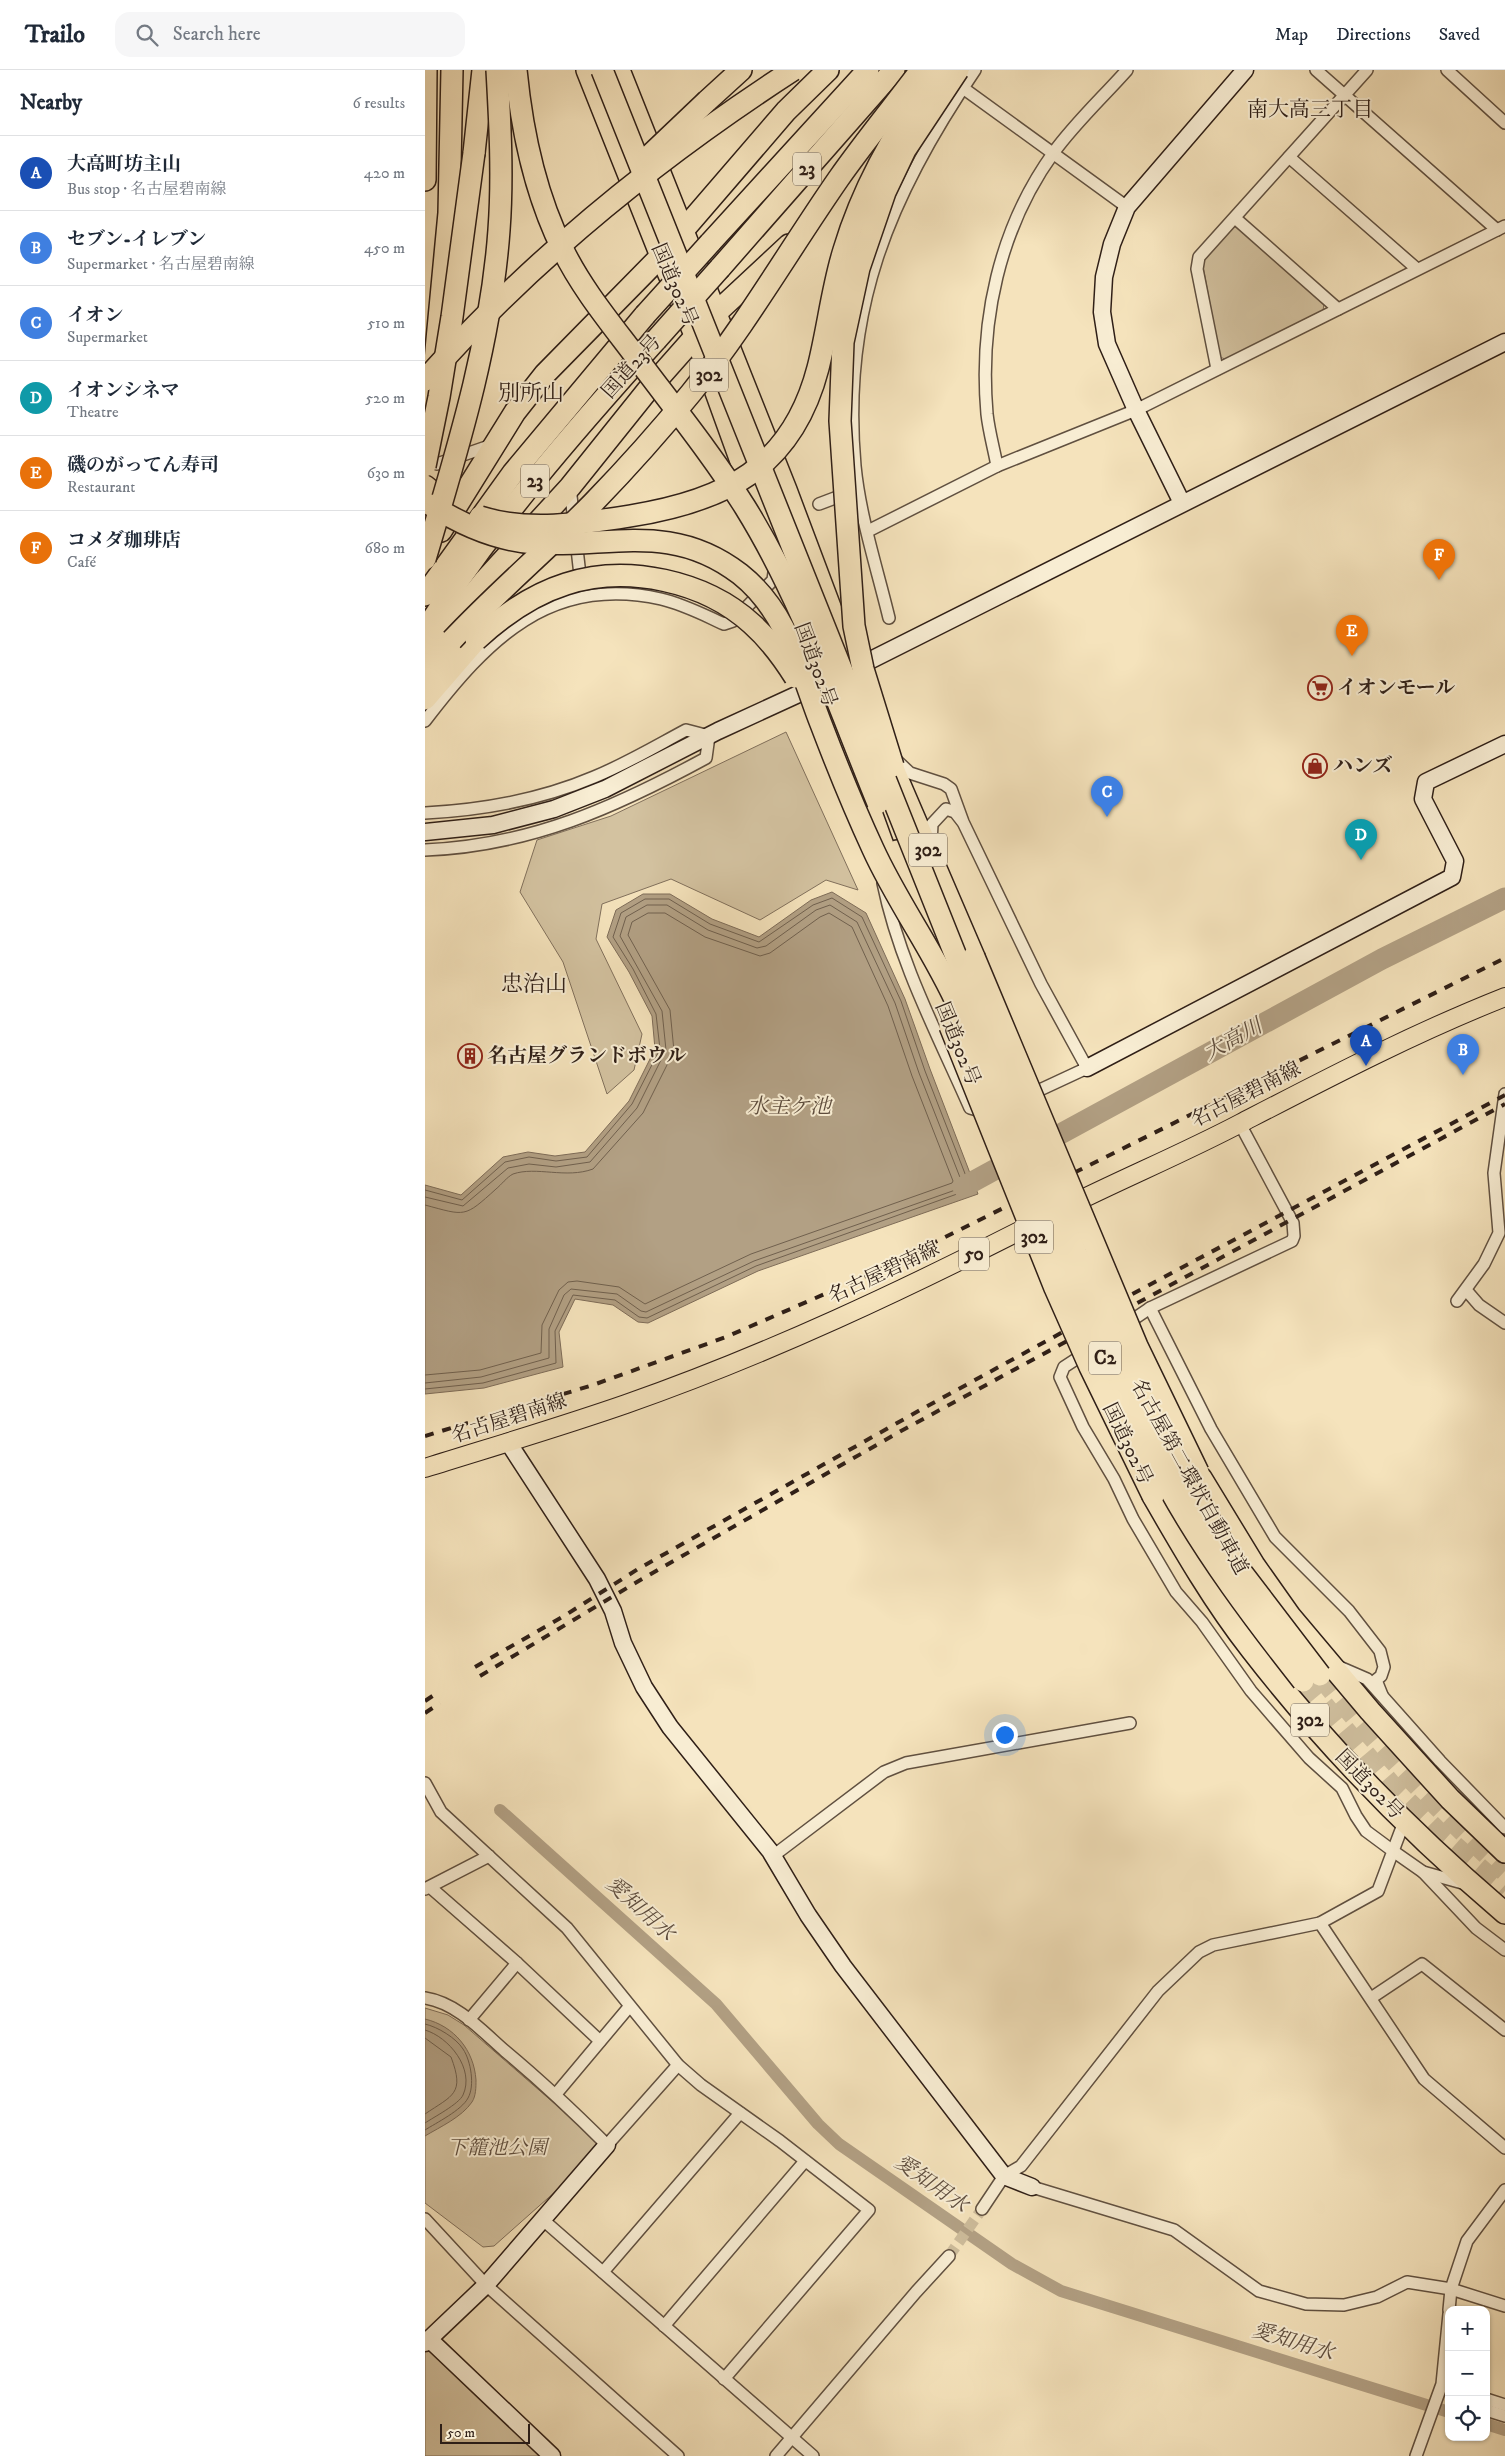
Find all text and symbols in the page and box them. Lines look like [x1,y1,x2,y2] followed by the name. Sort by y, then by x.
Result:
[115,12,465,57] search box
[25,20,85,50] text: Trailo
[133,21,161,49] icon: search
[173,23,261,46] text: Search here
[1275,24,1308,46] text: Map
[1336,24,1411,46] text: Directions
[1439,24,1480,46] text: Saved
[20,90,82,116] text: Nearby
[352,93,405,113] text: 6 results
[1247,97,1373,123] district label: 南大高三丁目
[793,152,821,186] road number: 23
[67,153,181,176] text: 大高町坊主山
[31,163,41,183] text: A
[364,163,405,183] text: 420 m
[67,179,227,199] text: Bus stop · 名古屋碧南線
[67,228,206,251] text: セブン-イレブン
[31,238,41,258] text: B
[364,238,405,258] text: 450 m
[645,240,703,330] street label: 国道302号
[67,254,255,274] text: Supermarket · 名古屋碧南線
[67,304,123,327] text: イオン
[31,313,41,333] text: C
[367,313,405,333] text: 510 m
[67,327,148,347] text: Supermarket
[597,330,667,404] street label: 国道23号
[690,358,728,392] road number: 302
[67,379,179,402] text: イオンシネマ
[498,380,564,407] district label: 別所山
[30,388,42,408] text: D
[365,388,405,408] text: 520 m
[67,402,119,422] text: Theatre
[67,454,219,477] text: 磯のがってん寿司
[30,463,42,483] text: E
[367,463,405,483] text: 630 m
[521,464,549,498] road number: 23
[67,477,135,497] text: Restaurant
[67,529,181,552] text: コメダ珈琲店
[31,538,41,558] text: F
[365,538,405,558] text: 680 m
[1423,539,1455,580] pin: F
[67,552,96,572] text: Café
[1336,615,1368,656] pin: E
[788,619,842,711] street label: 国道302号
[1307,675,1333,701] supermarket icon: イオンモール
[1337,676,1455,701] place label: イオンモール
[1302,753,1328,779] shop icon: ハンズ
[1333,754,1392,779] place label: ハンズ
[1091,776,1123,817] pin: C
[1345,819,1377,860] pin: D
[909,834,947,866] road number: 302
[501,971,567,998] district label: 忠治山
[929,998,985,1090] street label: 国道302号
[1199,1012,1269,1067] water label: 大高川
[1350,1025,1382,1066] pin: A
[1447,1034,1479,1075] pin: B
[457,1043,483,1069] building icon: 名古屋グランドボウル
[487,1044,686,1069] place label: 名古屋グランドボウル
[1187,1057,1305,1133] street label: 名古屋碧南線
[747,1094,833,1120] water label: 水主ケ池
[1015,1220,1053,1254] road number: 302
[824,1236,944,1310] street label: 名古屋碧南線
[959,1238,989,1270] road number: 50
[1089,1342,1121,1375] road number: C2
[1125,1375,1253,1579] street label: 名古屋第二環状自動車道
[448,1389,570,1449] street label: 名古屋碧南線
[1096,1399,1158,1489] street label: 国道302号
[1291,1704,1329,1736] road number: 302
[992,1722,1018,1748] your location
[1329,1745,1409,1825] street label: 国道302号
[600,1871,681,1948] water label: 愛知用水
[447,2136,550,2161] park label: 下籠池公園
[889,2149,974,2220] water label: 愛知用水
[1445,2306,1490,2441] map controls
[1445,2306,1490,2351] button: +
[1249,2317,1339,2367] water label: 愛知用水
[1445,2351,1490,2396] button: −
[1445,2396,1490,2441] button: locate
[440,2421,530,2444] scale bar
[447,2424,475,2442] text: 50 m

